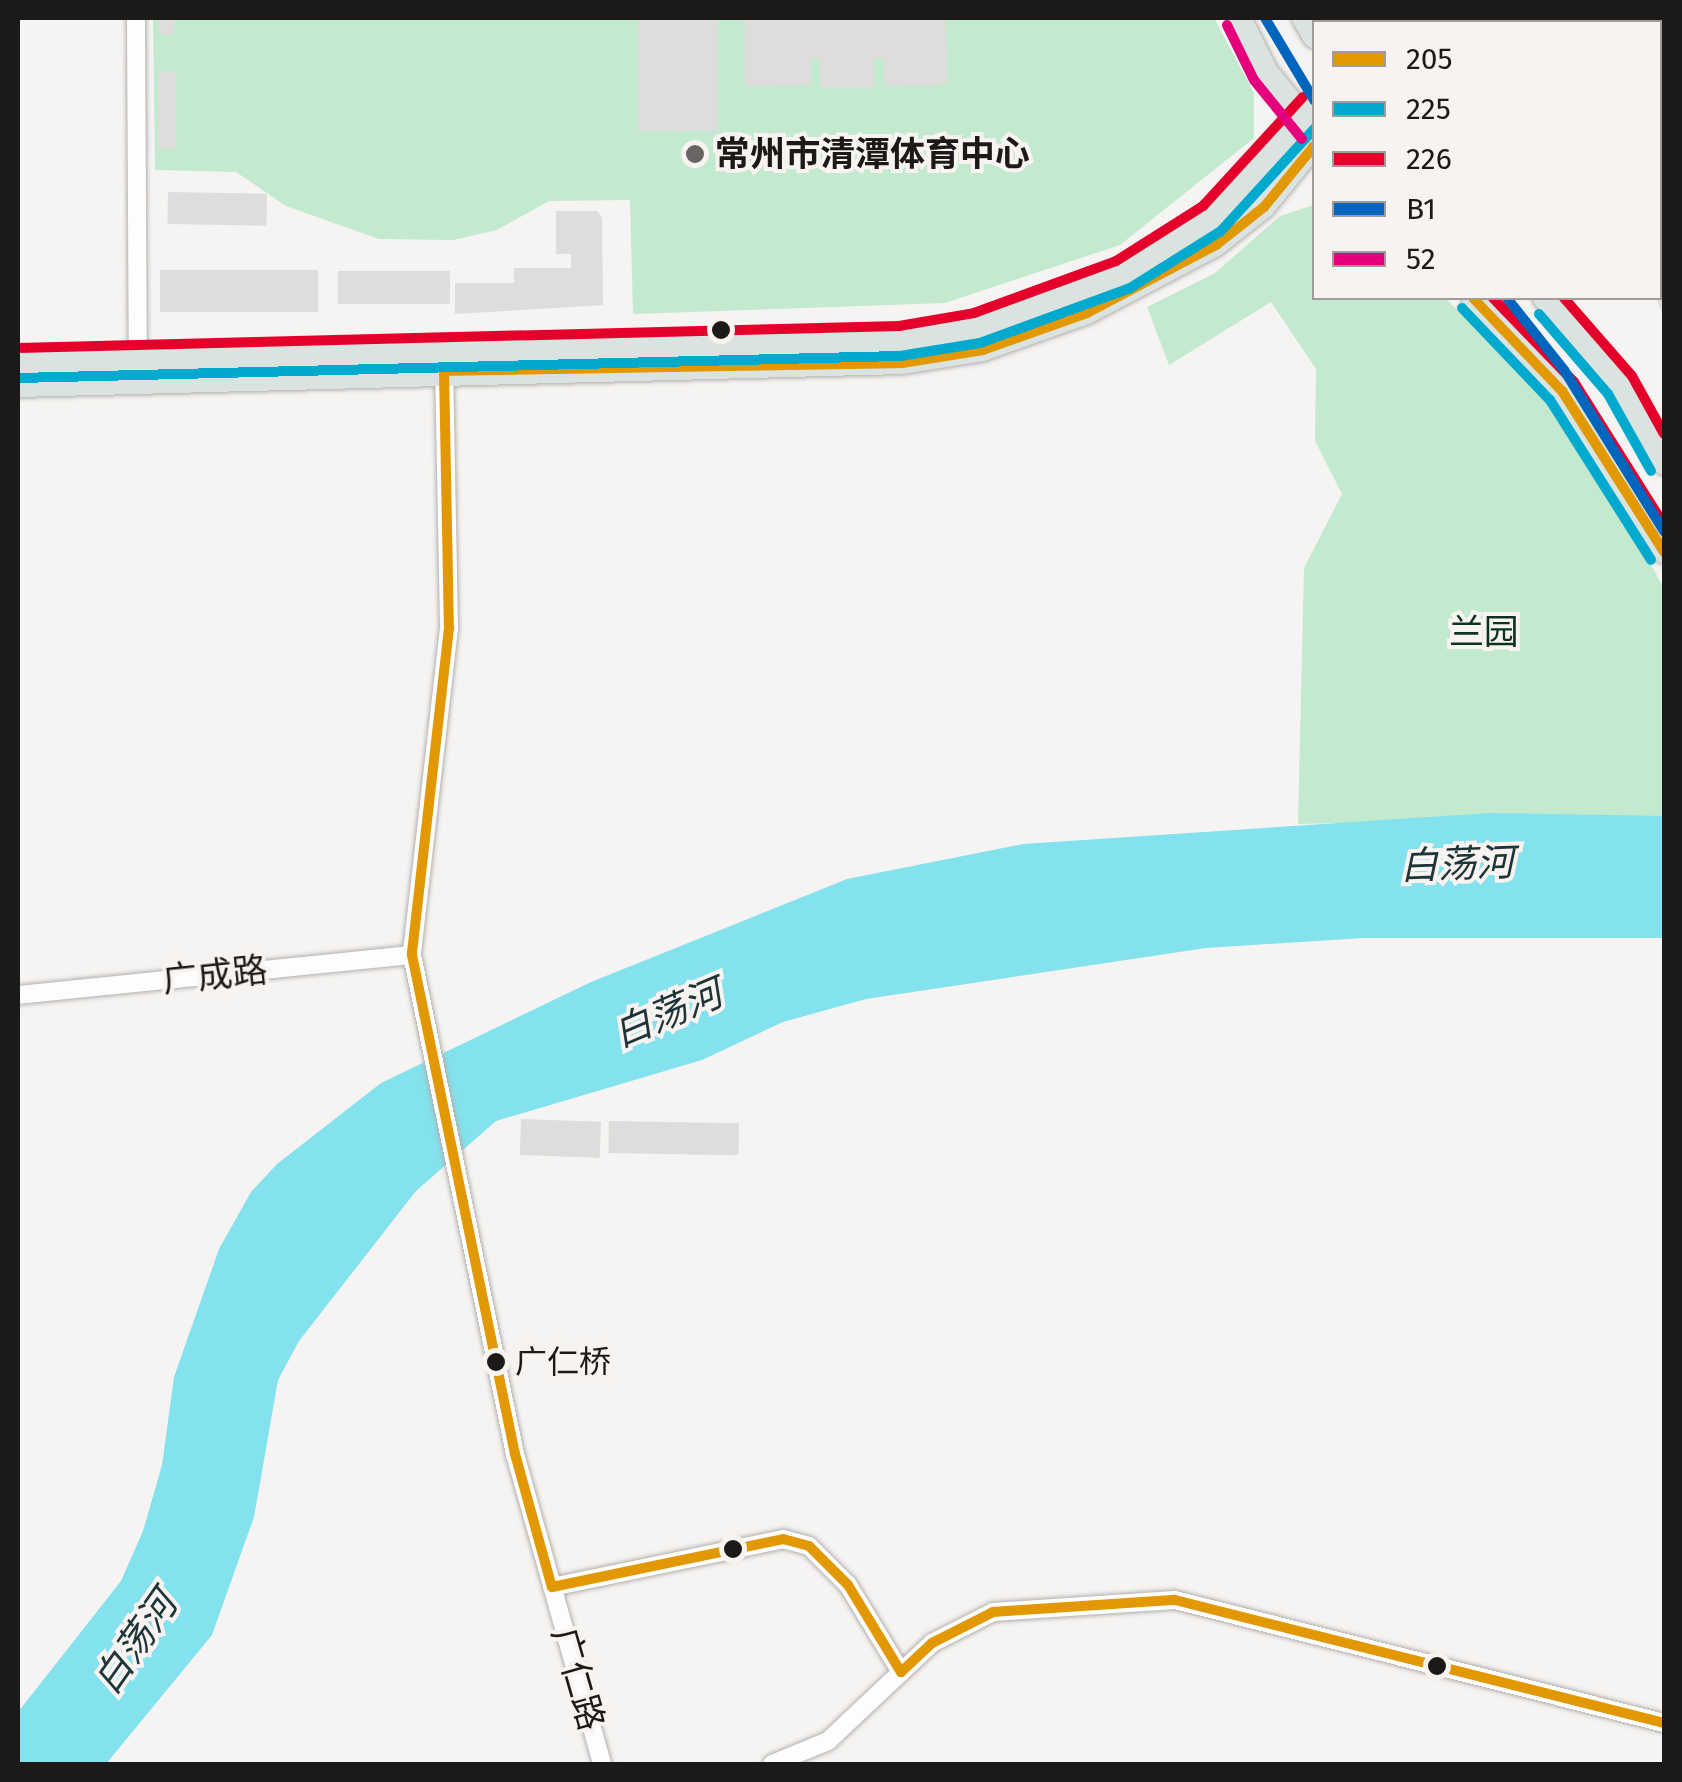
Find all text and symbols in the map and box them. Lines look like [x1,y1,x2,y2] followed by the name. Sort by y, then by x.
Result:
[1312,20,1662,300] legend
[1406,41,1453,77] text: 205
[1406,91,1451,127] text: 225
[715,133,1030,175] place label: 常州市清潭体育中心
[1406,141,1452,177] text: 226
[684,143,706,165] marker: 常州市清潭体育中心
[1406,191,1436,227] text: B1
[1406,241,1436,277] text: 52
[711,320,731,340] unlabelled marker
[1449,611,1519,653] park label: 兰园
[1399,840,1515,890] water label: 白荡河
[161,949,269,1001] street label: 广成路
[607,971,729,1057] water label: 白荡河
[515,1343,611,1381] place label: 广仁桥
[486,1352,506,1372] marker: 广仁桥
[723,1539,743,1559] unlabelled marker
[85,1583,187,1703] water label: 白荡河
[543,1623,613,1735] street label: 广仁路
[1427,1656,1447,1676] unlabelled marker

